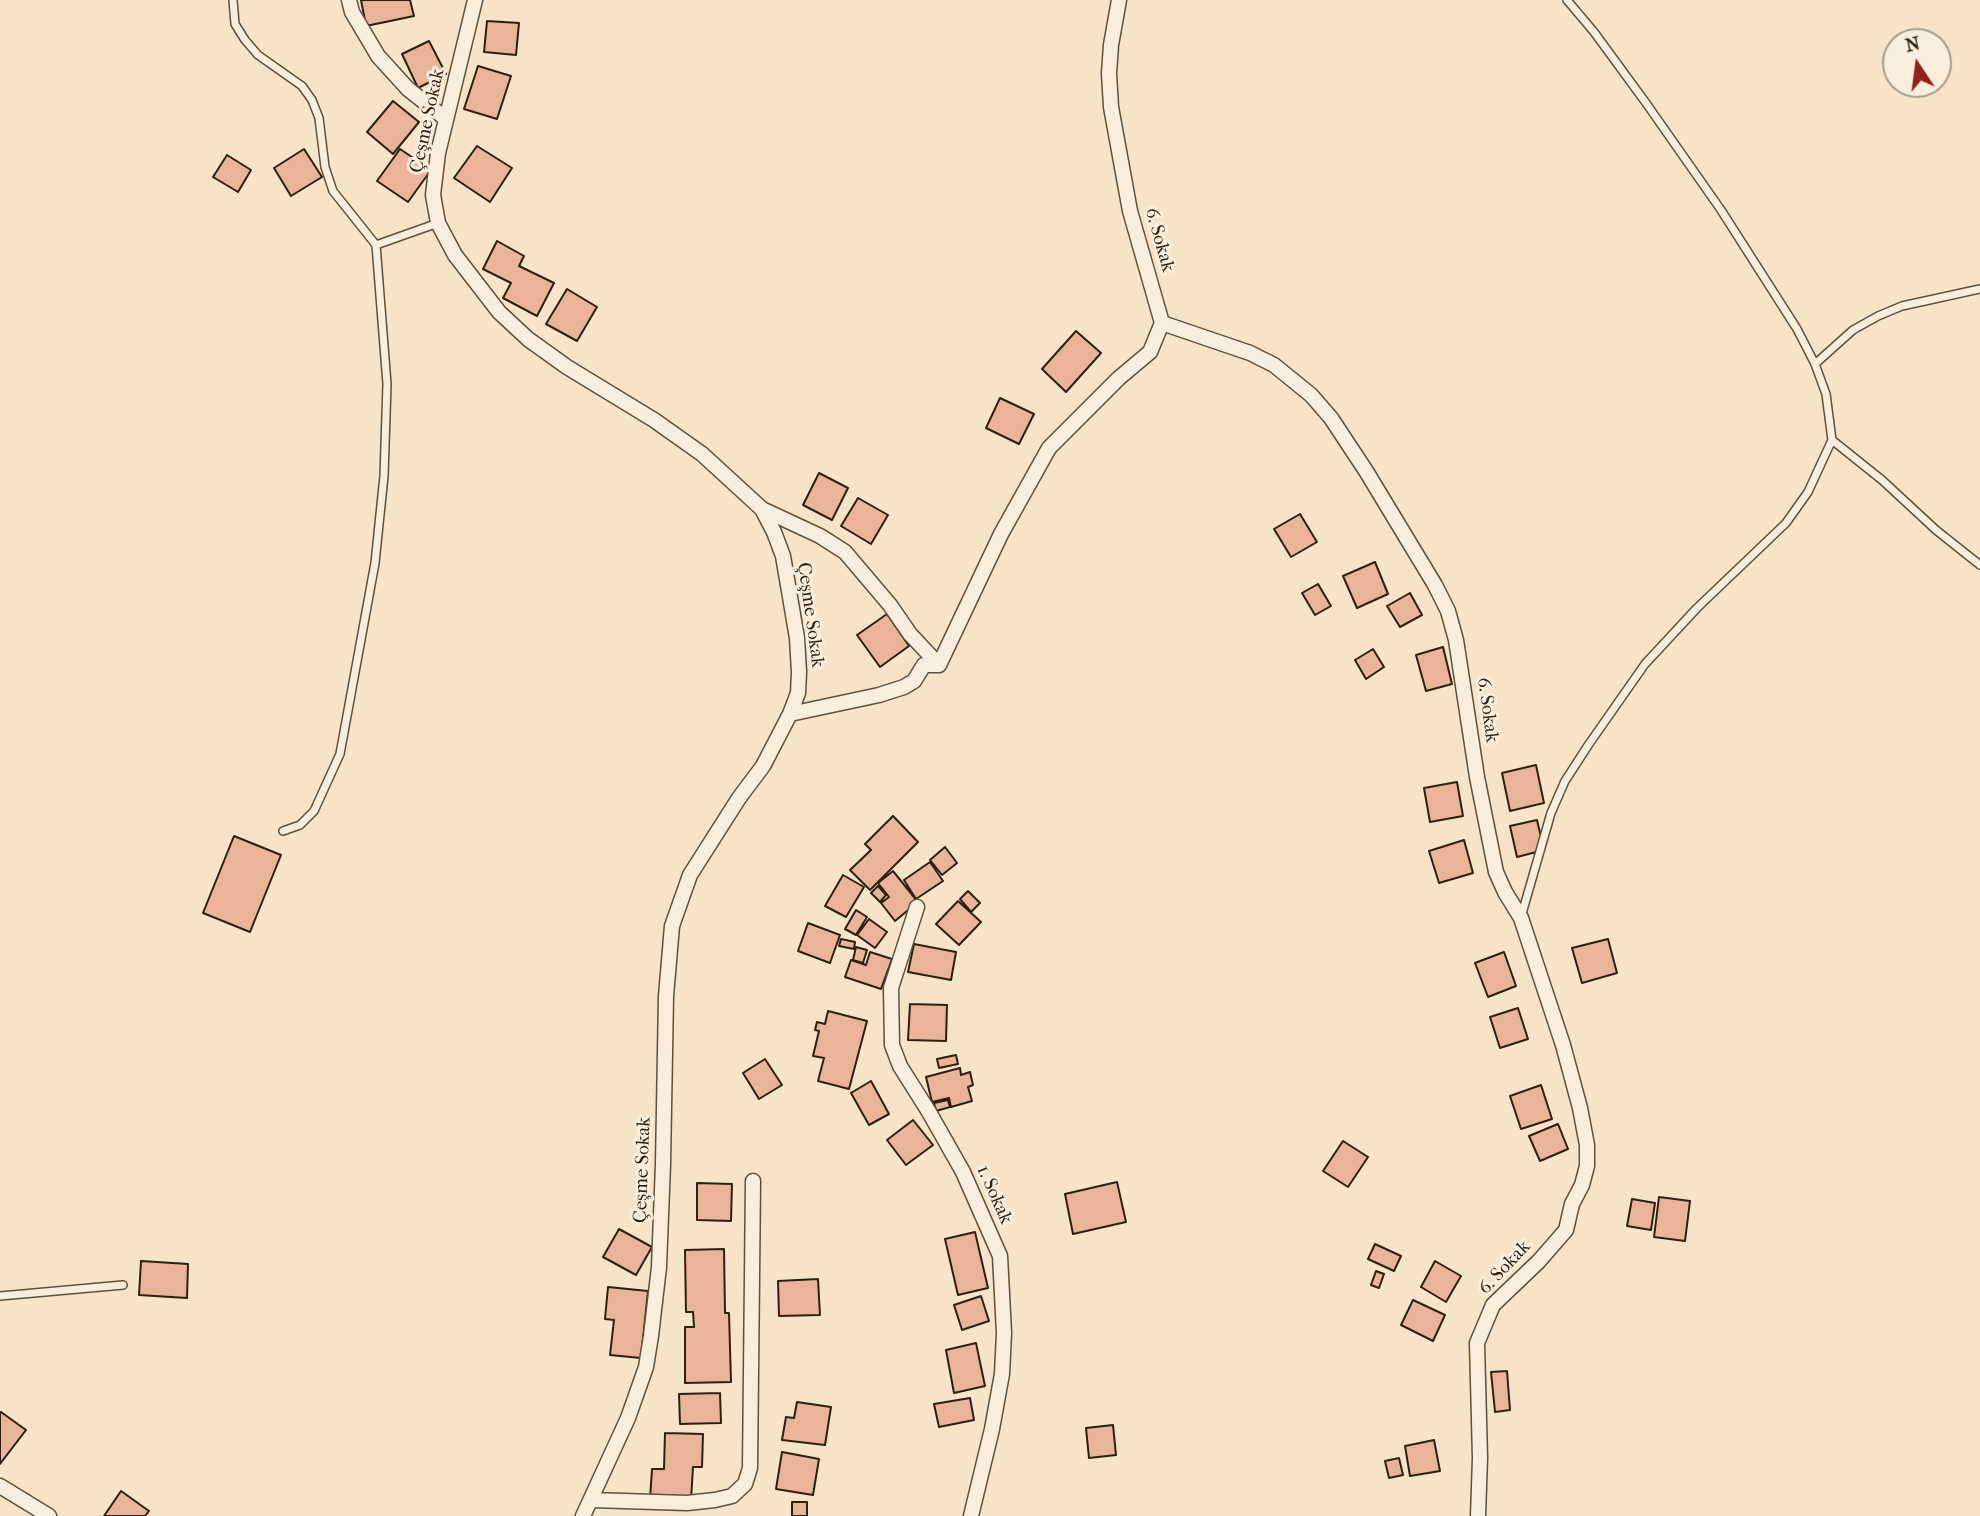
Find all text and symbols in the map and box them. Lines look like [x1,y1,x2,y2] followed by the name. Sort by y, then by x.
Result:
[1882,28,1952,98] north arrow
[1903,32,1922,57] text: N
[406,67,450,175] street label: Çeşme Sokak
[1139,205,1179,275] street label: 6. Sokak
[791,561,829,669] street label: Çeşme Sokak
[1471,676,1503,744] street label: 6. Sokak
[630,1117,656,1223] street label: Çeşme Sokak
[971,1162,1017,1228] street label: 1. Sokak
[1474,1236,1536,1300] street label: 6. Sokak

